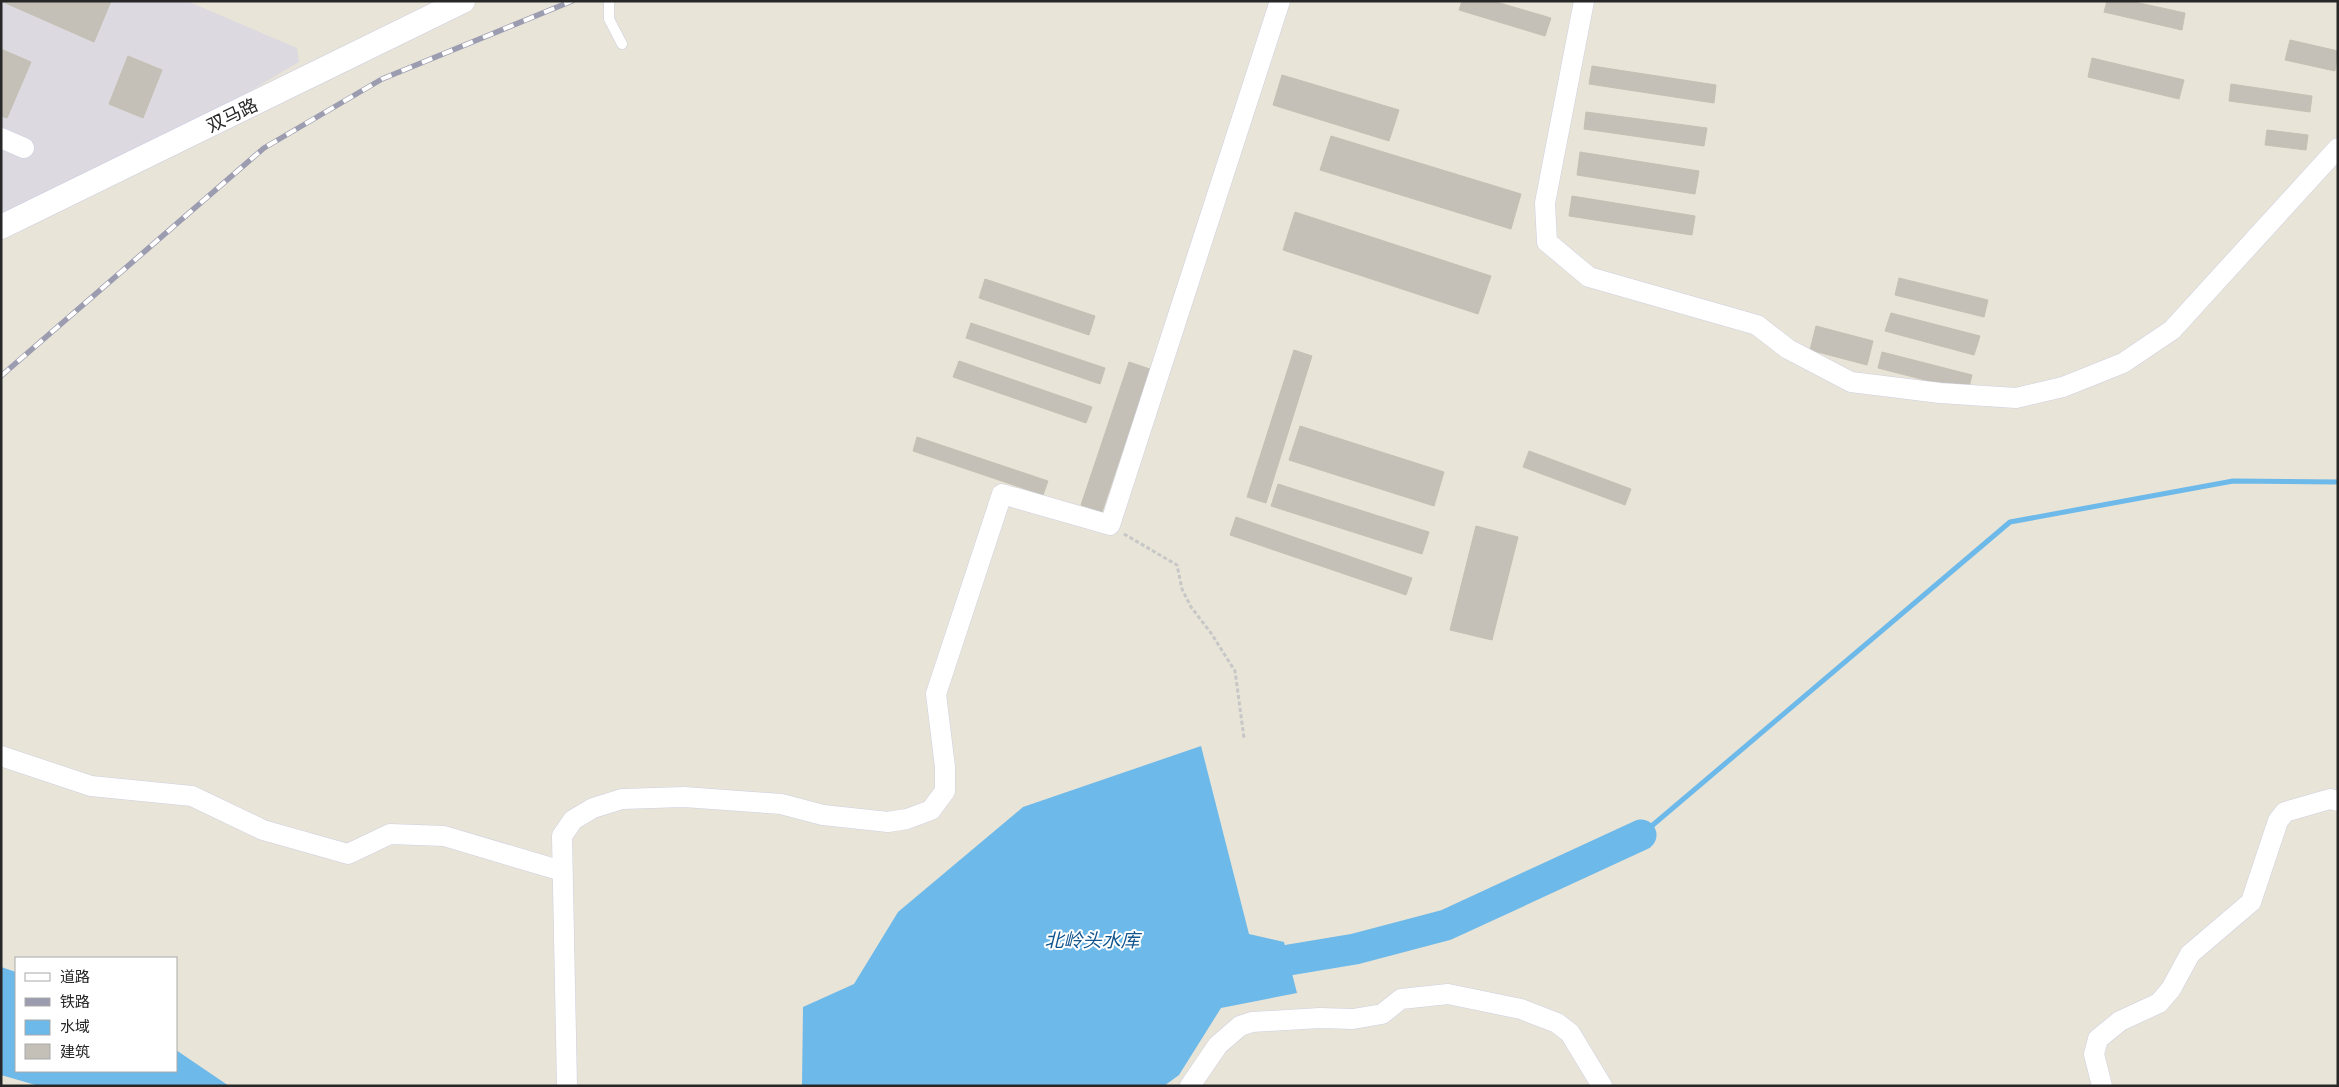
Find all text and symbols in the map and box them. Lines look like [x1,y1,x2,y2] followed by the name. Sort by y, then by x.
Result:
[203,93,261,137] street label: 双马路
[1044,928,1142,952] water label: 北岭头水库
[15,957,178,1072] legend
[60,967,90,986] text: 道路
[60,992,90,1011] text: 铁路
[60,1017,90,1036] text: 水域
[60,1042,90,1061] text: 建筑

